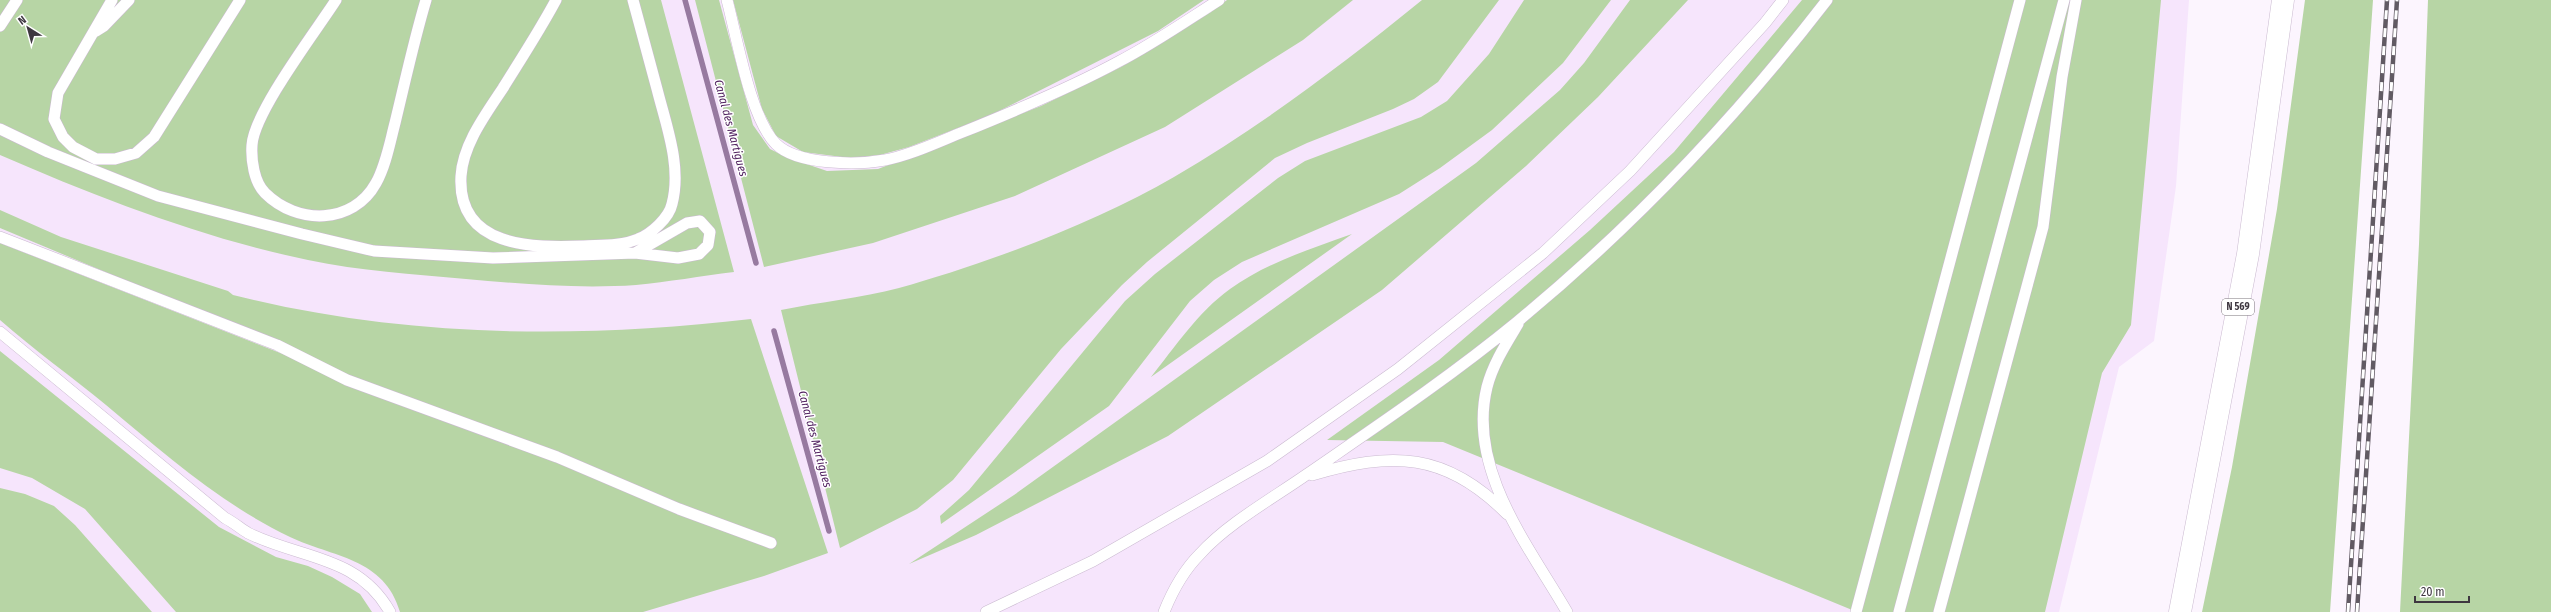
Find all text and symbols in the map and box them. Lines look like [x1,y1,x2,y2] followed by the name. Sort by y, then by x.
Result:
[8,8,48,48] north arrow
[16,13,29,28] text: N
[711,78,751,178] water label: Canal des Martigues
[2222,299,2254,315] road number: N 569
[795,389,835,489] water label: Canal des Martigues
[2415,578,2469,604] scale bar
[2421,585,2445,599] text: 20 m

